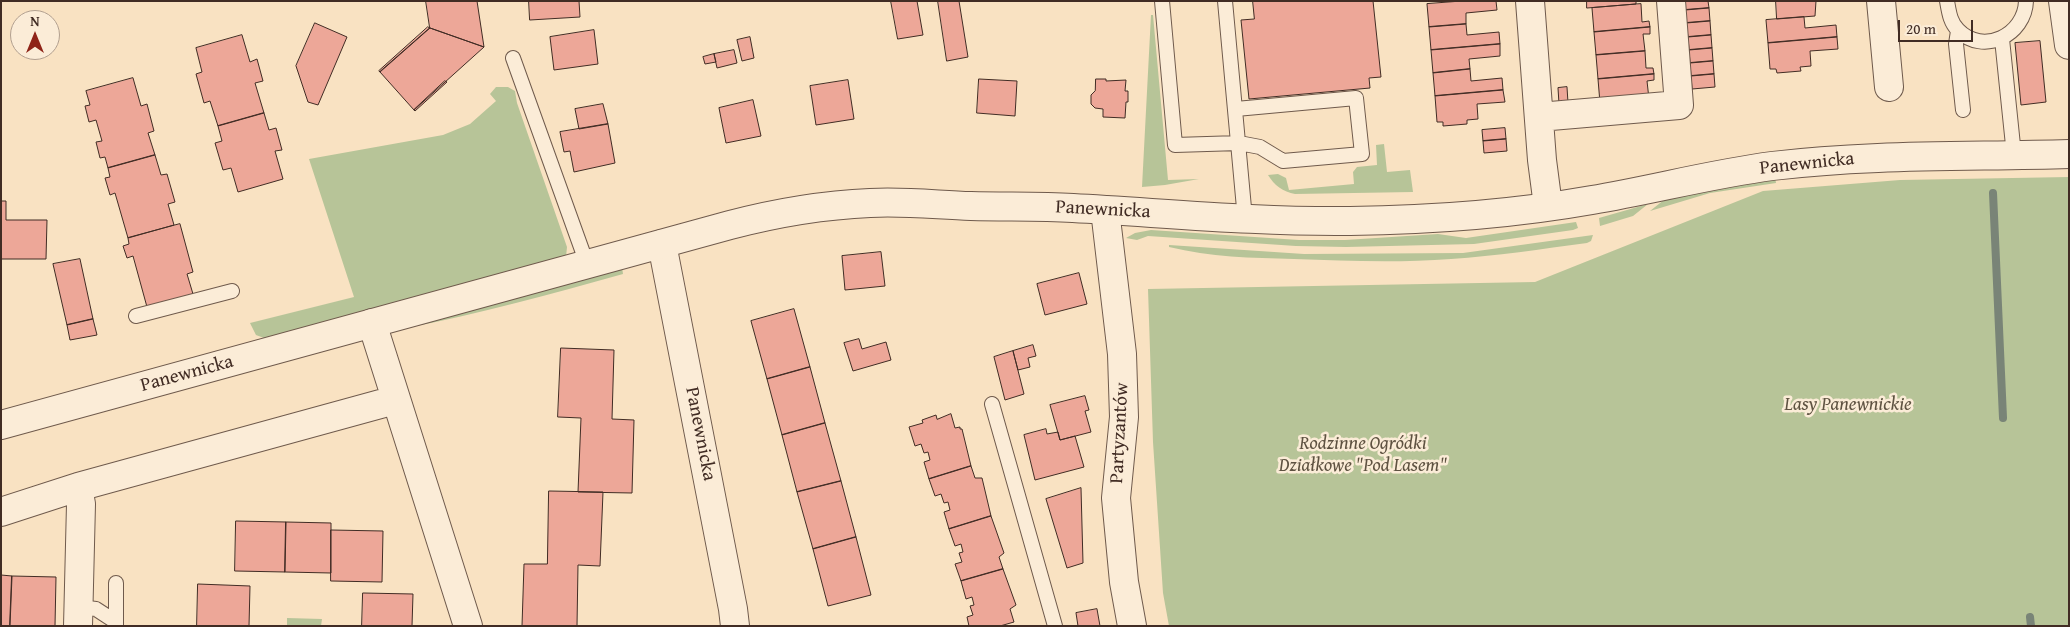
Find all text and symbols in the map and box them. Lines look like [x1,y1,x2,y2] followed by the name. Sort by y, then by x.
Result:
[10,10,60,60] north arrow
[1900,10,1975,42] scale bar
[30,11,40,31] text: N
[1906,18,1936,39] text: 20 m
[1759,148,1855,180] street label: Panewnicka
[1055,196,1151,224] street label: Panewnicka
[138,351,236,397] street label: Panewnicka
[1106,382,1134,484] street label: Partyzantów
[680,385,720,483] street label: Panewnicka
[1784,394,1912,416] park label: Lasy Panewnickie
[1279,433,1447,477] park label: Rodzinne Ogródki Działkowe "Pod Lasem"

